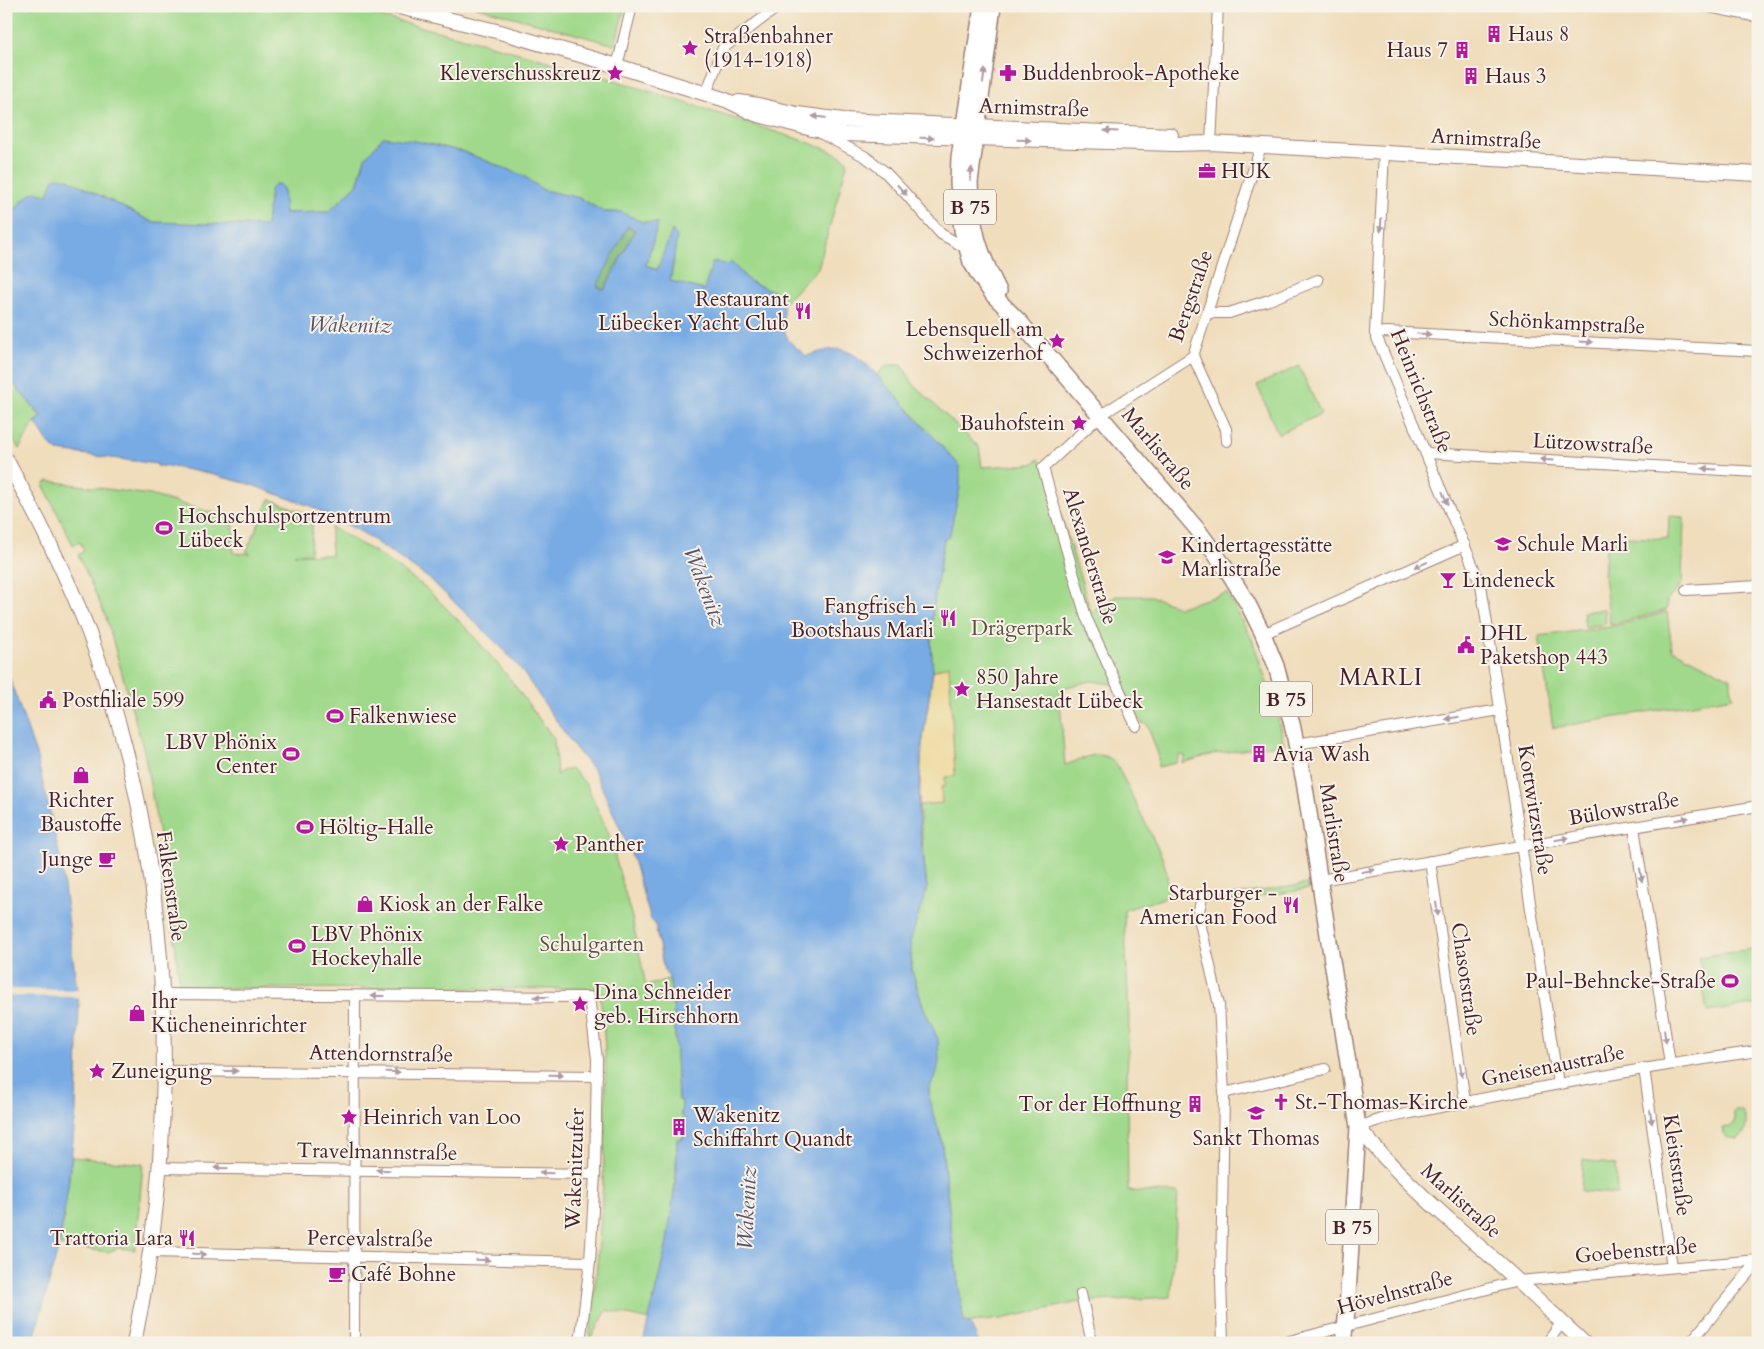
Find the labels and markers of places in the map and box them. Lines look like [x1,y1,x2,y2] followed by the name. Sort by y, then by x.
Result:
[1508,20,1570,49] place label: Haus 8
[704,22,833,75] place label: Straßenbahner (1914-1918)
[1484,24,1504,44] building icon: Haus 8
[1386,36,1448,65] place label: Haus 7
[680,38,700,58] place icon: Straßenbahner (1914-1918)
[1452,40,1472,60] building icon: Haus 7
[440,59,602,88] place label: Kleverschusskreuz
[1022,59,1240,88] place label: Buddenbrook-Apotheke
[1485,62,1547,91] place label: Haus 3
[605,63,625,83] place icon: Kleverschusskreuz
[998,63,1018,83] pharmacy icon: Buddenbrook-Apotheke
[1461,66,1481,86] building icon: Haus 3
[1221,157,1272,186] place label: HUK
[1197,161,1217,181] office icon: HUK
[598,285,789,338] place label: Restaurant Lübecker Yacht Club
[793,301,813,321] restaurant icon: Restaurant Lübecker Yacht Club
[906,315,1047,368] place label: Lebensquell am Schweizerhof
[1047,331,1067,351] place icon: Lebensquell am Schweizerhof
[960,409,1065,438] place label: Bauhofstein
[1069,413,1089,433] place icon: Bauhofstein
[178,502,392,555] place label: Hochschulsportzentrum Lübeck
[154,518,174,538] sports icon: Hochschulsportzentrum Lübeck
[1517,530,1629,559] place label: Schule Marli
[1181,531,1333,584] place label: Kindertagesstätte Marlistraße
[1493,534,1513,554] school or university icon: Schule Marli
[1157,547,1177,567] school or university icon: Kindertagesstätte Marlistraße
[1462,566,1556,595] place label: Lindeneck
[1438,570,1458,590] bar icon: Lindeneck
[791,592,934,645] place label: Fangfrisch – Bootshaus Marli
[938,608,958,628] restaurant icon: Fangfrisch – Bootshaus Marli
[1480,619,1608,672] place label: DHL Paketshop 443
[1456,635,1476,655] public building icon: DHL Paketshop 443
[976,663,1144,716] place label: 850 Jahre Hansestadt Lübeck
[952,679,972,699] place icon: 850 Jahre Hansestadt Lübeck
[62,686,185,715] place label: Postfiliale 599
[38,690,58,710] public building icon: Postfiliale 599
[349,702,457,731] place label: Falkenwiese
[325,706,345,726] sports icon: Falkenwiese
[165,728,278,781] place label: LBV Phönix Center
[1273,740,1370,769] place label: Avia Wash
[281,744,301,764] sports icon: LBV Phönix Center
[1249,744,1269,764] building icon: Avia Wash
[71,765,91,785] shop icon: Richter Baustoffe
[40,786,122,839] place label: Richter Baustoffe
[319,813,434,842] place label: Höltig-Halle
[295,817,315,837] sports icon: Höltig-Halle
[575,830,644,859] place label: Panther
[551,834,571,854] place icon: Panther
[38,845,93,874] place label: Junge
[97,849,117,869] cafe icon: Junge
[1139,879,1277,932] place label: Starburger - American Food
[379,890,544,919] place label: Kiosk an der Falke
[355,894,375,914] shop icon: Kiosk an der Falke
[1281,895,1301,915] restaurant icon: Starburger - American Food
[311,920,423,973] place label: LBV Phönix Hockeyhalle
[287,936,307,956] sports icon: LBV Phönix Hockeyhalle
[1525,967,1716,996] place label: Paul-Behncke-Straße
[1720,971,1740,991] sports icon: Paul-Behncke-Straße
[594,978,739,1031] place label: Dina Schneider geb. Hirschhorn
[151,987,307,1040] place label: Ihr Kücheneinrichter
[570,994,590,1014] place icon: Dina Schneider geb. Hirschhorn
[127,1003,147,1023] shop icon: Ihr Kücheneinrichter
[111,1057,212,1086] place label: Zuneigung
[87,1061,107,1081] place icon: Zuneigung
[1295,1088,1468,1117] place label: St.-Thomas-Kirche
[1018,1090,1181,1119] place label: Tor der Hoffnung
[1271,1092,1291,1112] church icon: St.-Thomas-Kirche
[1185,1094,1205,1114] building icon: Tor der Hoffnung
[692,1101,853,1154] place label: Wakenitz Schiffahrt Quandt
[363,1103,521,1132] place label: Heinrich van Loo
[1246,1103,1266,1123] school or university icon: Sankt Thomas
[339,1107,359,1127] place icon: Heinrich van Loo
[669,1117,689,1137] building icon: Wakenitz Schiffahrt Quandt
[1192,1124,1320,1153] place label: Sankt Thomas
[49,1224,173,1253] place label: Trattoria Lara
[177,1228,197,1248] restaurant icon: Trattoria Lara
[351,1260,456,1289] place label: Café Bohne
[327,1264,347,1284] cafe icon: Café Bohne

